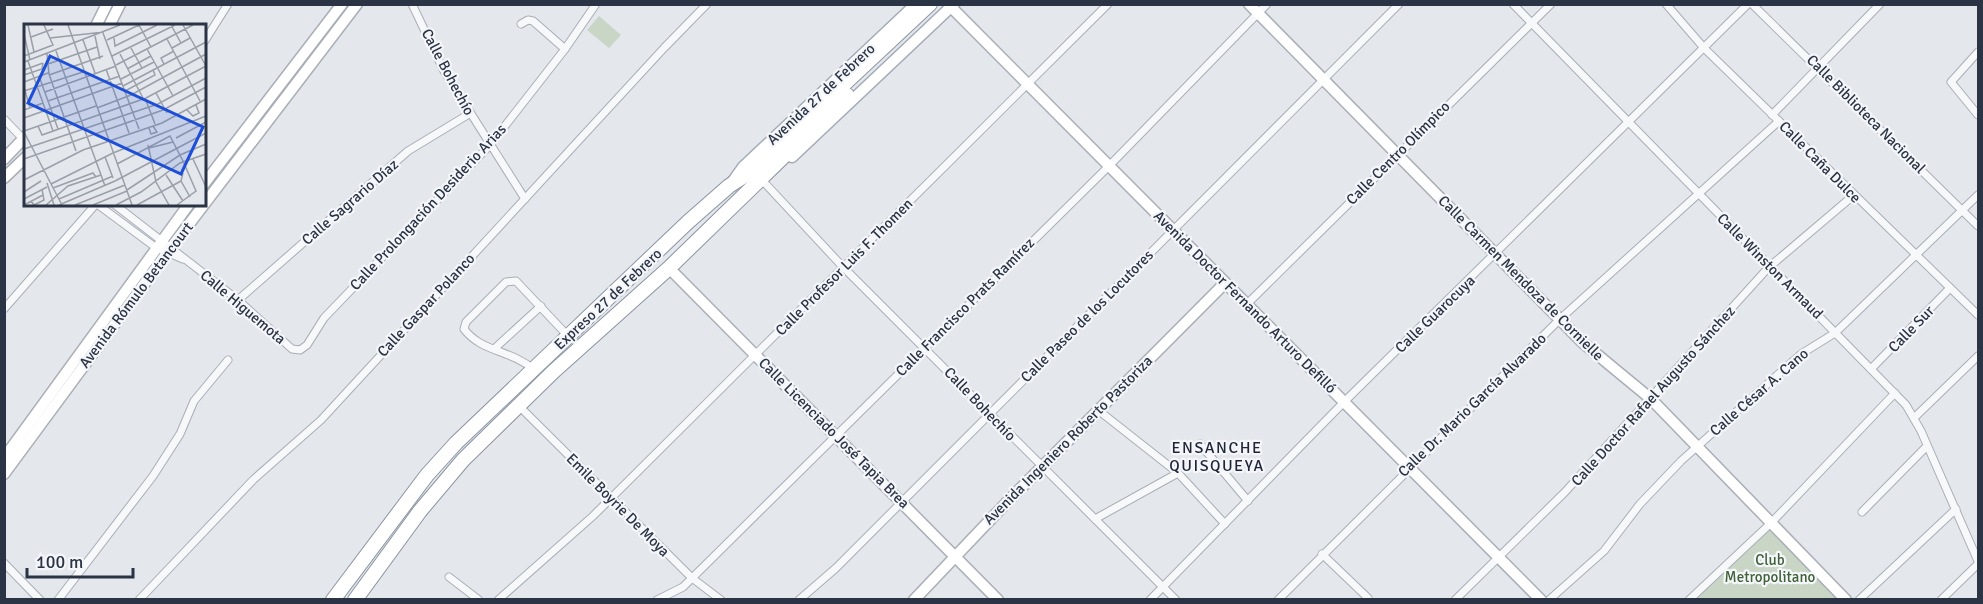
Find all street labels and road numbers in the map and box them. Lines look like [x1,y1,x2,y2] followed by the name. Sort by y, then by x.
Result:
[418,26,478,119] street label: Calle Bohechío
[763,39,879,149] street label: Avenida 27 de Febrero
[1803,51,1929,177] street label: Calle Biblioteca Nacional
[1342,97,1454,209] street label: Calle Centro Olímpico
[1775,117,1865,207] street label: Calle Caña Dulce
[346,120,510,294] street label: Calle Prolongación Desiderio Arias
[298,155,402,249] street label: Calle Sagrario Díaz
[1435,192,1607,364] street label: Calle Carmen Mendoza de Cornielle
[772,195,916,339] street label: Calle Profesor Luis F. Thomen
[1150,207,1340,397] street label: Avenida Doctor Fernando Arturo Defilló
[1713,209,1827,323] street label: Calle Winston Armaud
[75,219,197,371] street label: Avenida Rómulo Betancourt
[892,234,1038,380] street label: Calle Francisco Prats Ramírez
[550,244,666,354] street label: Expreso 27 de Febrero
[1017,246,1157,386] street label: Calle Paseo de los Locutores
[373,249,479,360] street label: Calle Gaspar Polanco
[197,266,289,348] street label: Calle Higuemota
[1391,271,1479,357] street label: Calle Guarocuya
[1567,302,1739,490] street label: Calle Doctor Rafael Augusto Sánchez
[1884,302,1938,356] street label: Calle Sur
[1394,329,1550,481] street label: Calle Dr. Mario García Alvarado
[1706,344,1812,440] street label: Calle César A. Cano
[980,352,1156,528] street label: Avenida Ingeniero Roberto Pastoriza
[755,354,913,512] street label: Calle Licenciado José Tapia Brea
[940,363,1020,445] street label: Calle Bohechío
[563,450,673,560] street label: Emile Boyrie De Moya

